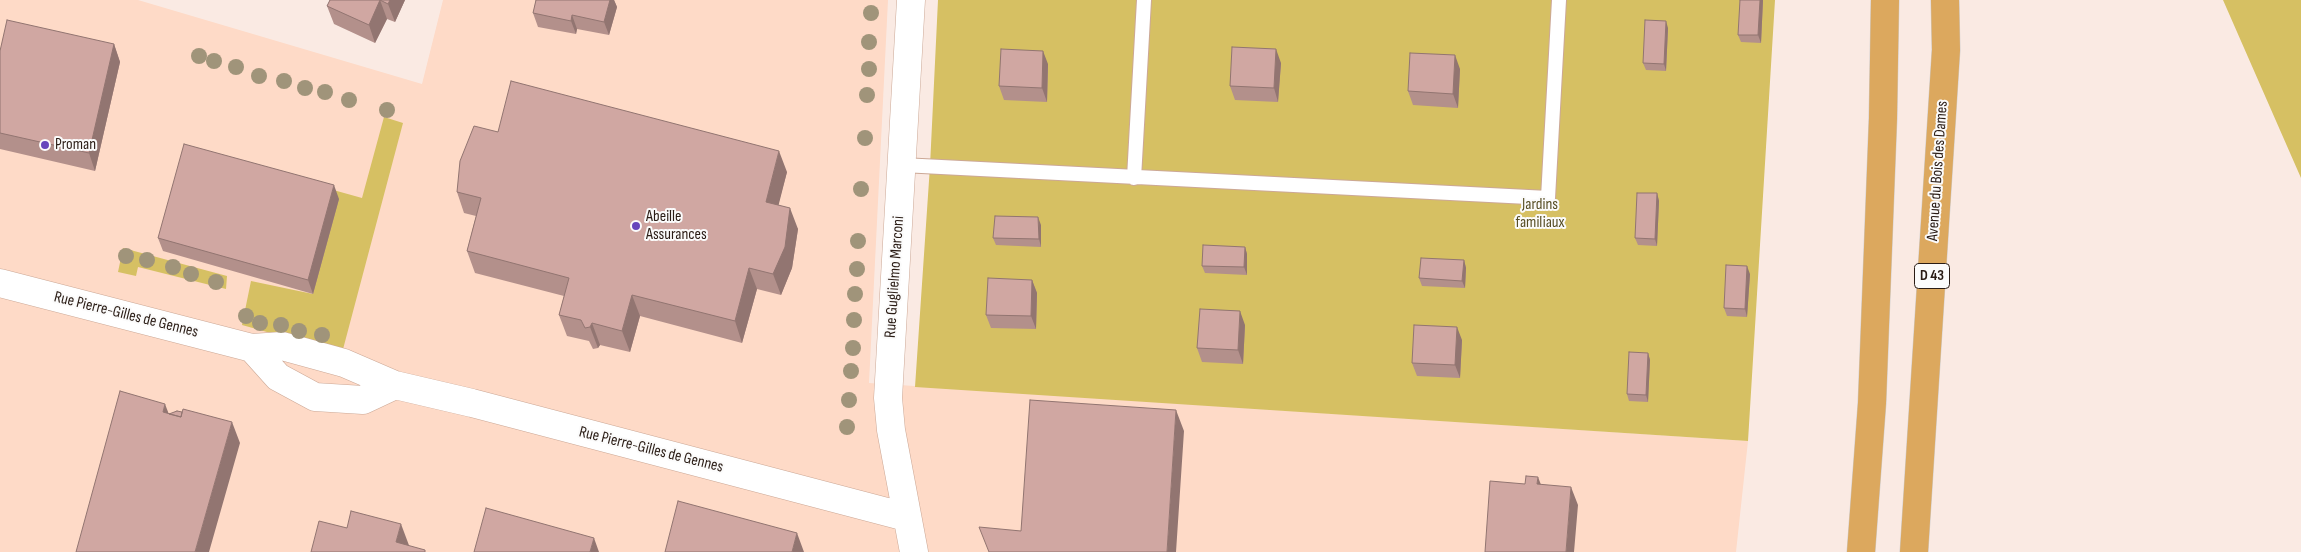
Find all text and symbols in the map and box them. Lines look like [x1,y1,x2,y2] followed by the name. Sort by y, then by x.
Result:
[1924,100,1952,242] street label: Avenue du Bois des Dames
[55,135,96,155] place label: Proman
[39,139,51,151] marker: Proman
[1516,195,1564,233] park label: Jardins familiaux
[646,207,707,245] place label: Abeille Assurances
[881,215,909,339] street label: Rue Guglielmo Marconi
[630,220,642,232] marker: Abeille Assurances
[1914,264,1950,288] road number: D 43
[52,288,200,342] street label: Rue Pierre-Gilles de Gennes
[577,423,725,477] street label: Rue Pierre-Gilles de Gennes

